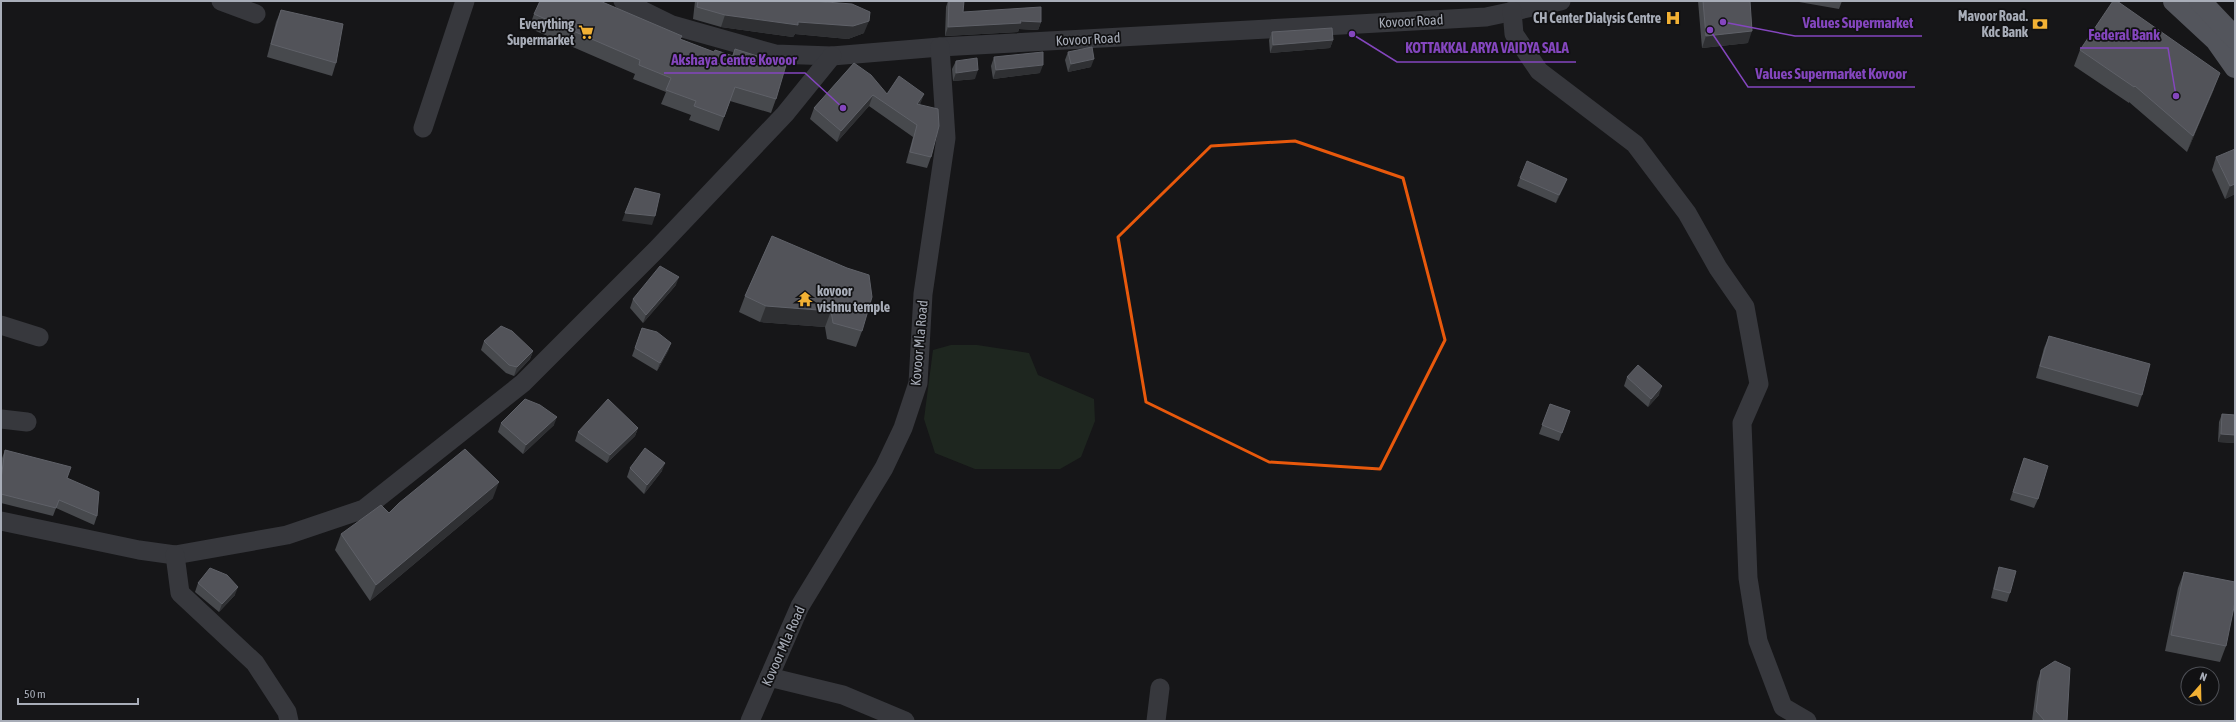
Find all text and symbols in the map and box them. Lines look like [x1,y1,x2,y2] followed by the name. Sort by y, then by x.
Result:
[1958,8,2029,40] place label: Mavoor Road. Kdc Bank
[1664,9,1682,27] hospital icon: CH Center Dialysis Centre
[1795,9,1922,36] callout: Values Supermarket
[1533,10,1661,26] place label: CH Center Dialysis Centre
[1378,11,1444,31] street label: Kovoor Road
[1802,14,1914,31] text: Values Supermarket
[2031,15,2049,33] bank icon: Mavoor Road. Kdc Bank
[507,16,575,48] place label: Everything Supermarket
[2080,21,2168,48] callout: Federal Bank
[577,23,595,41] supermarket icon: Everything Supermarket
[2088,26,2160,43] text: Federal Bank
[1055,29,1121,49] street label: Kovoor Road
[1397,35,1576,62] callout: KOTTAKKAL ARYA VAIDYA SALA
[1405,39,1569,56] text: KOTTAKKAL ARYA VAIDYA SALA
[664,46,805,73] callout: Akshaya Centre Kovoor
[670,51,797,68] text: Akshaya Centre Kovoor
[1748,60,1915,87] callout: Values Supermarket Kovoor
[1754,65,1907,82] text: Values Supermarket Kovoor
[817,283,890,315] place label: kovoor vishnu temple
[796,290,814,308] temple icon: kovoor vishnu temple
[907,299,931,387] street label: Kovoor Mla Road
[758,603,808,689] street label: Kovoor Mla Road
[2180,666,2220,706] north arrow
[2198,670,2209,683] text: N
[18,680,138,706] scale bar
[24,687,46,701] text: 50 m

